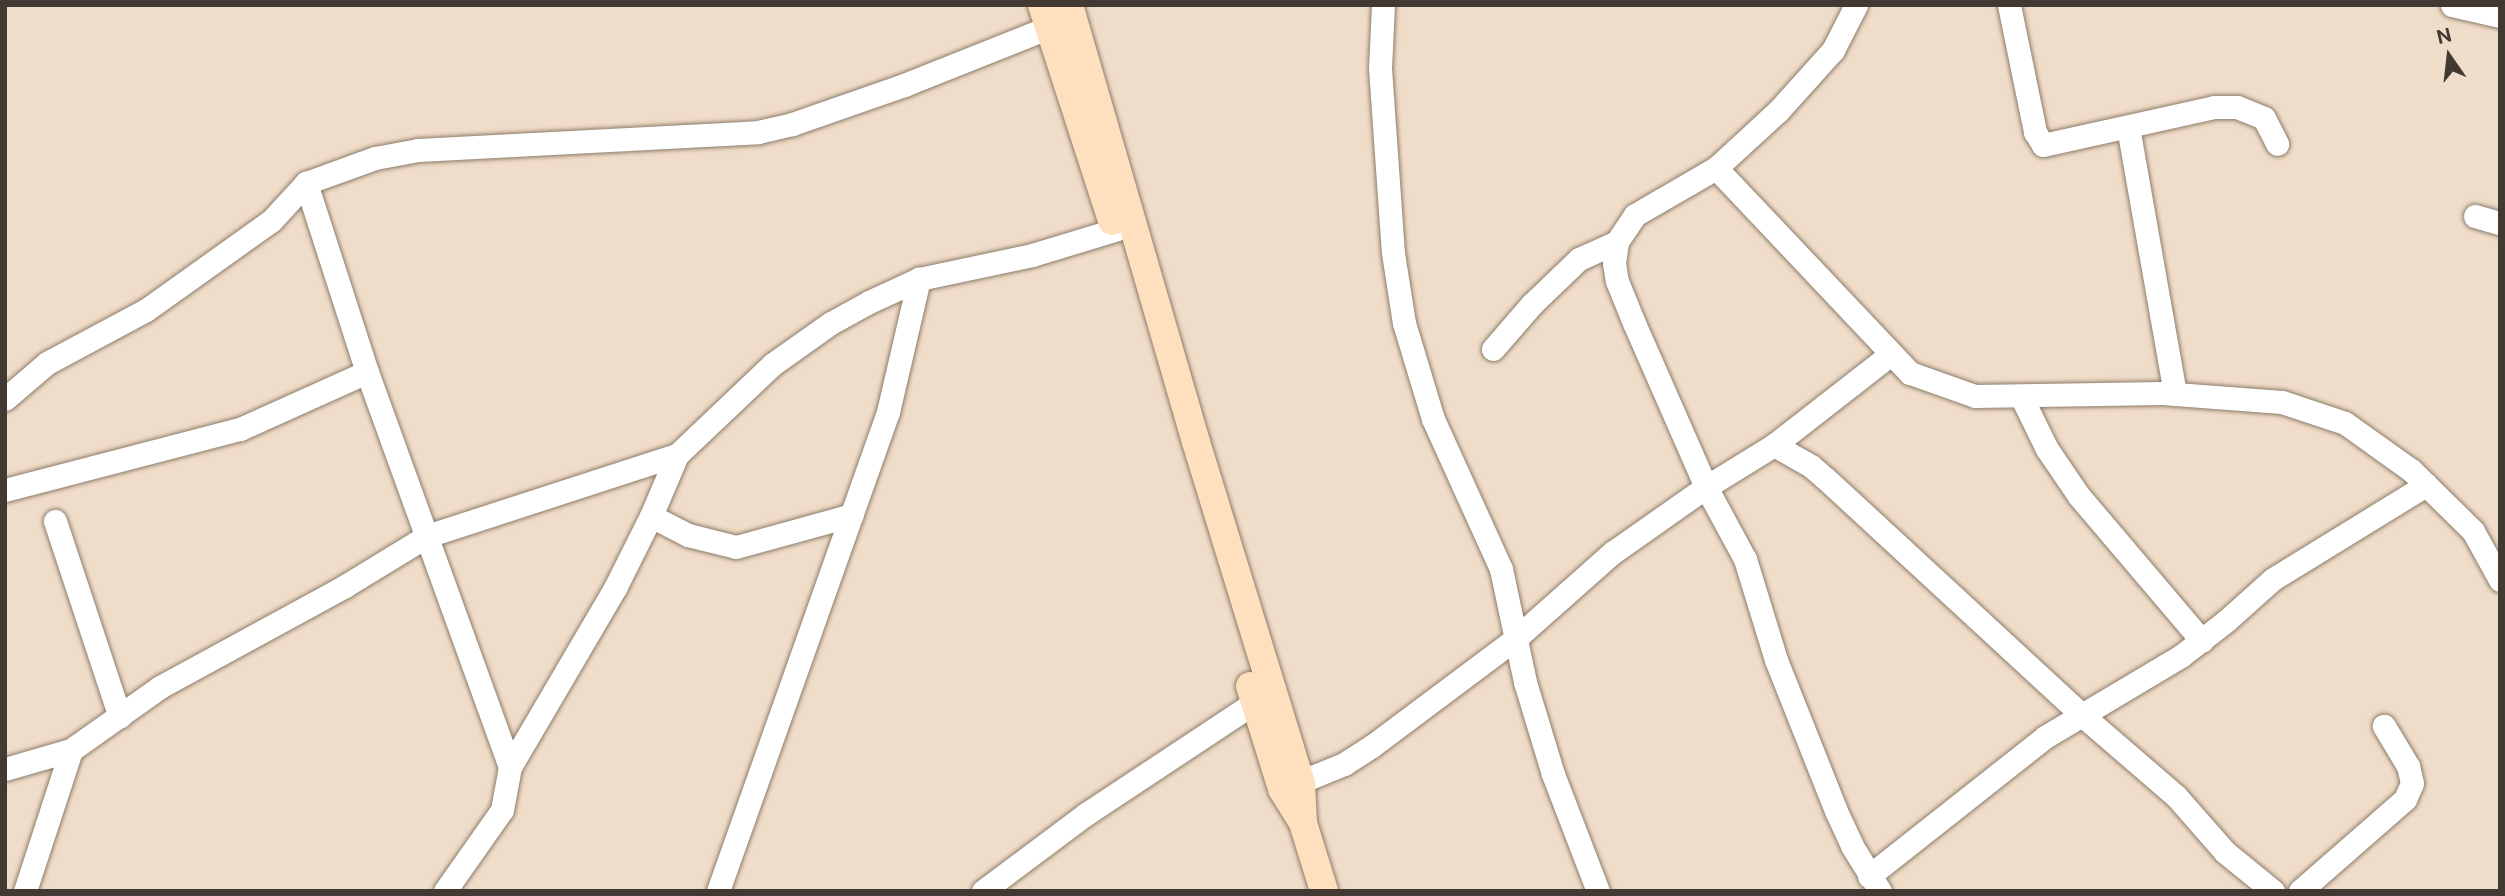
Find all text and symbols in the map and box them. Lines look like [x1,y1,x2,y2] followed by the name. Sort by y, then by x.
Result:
[2414,21,2484,91] north arrow
[2434,23,2454,48] text: N

